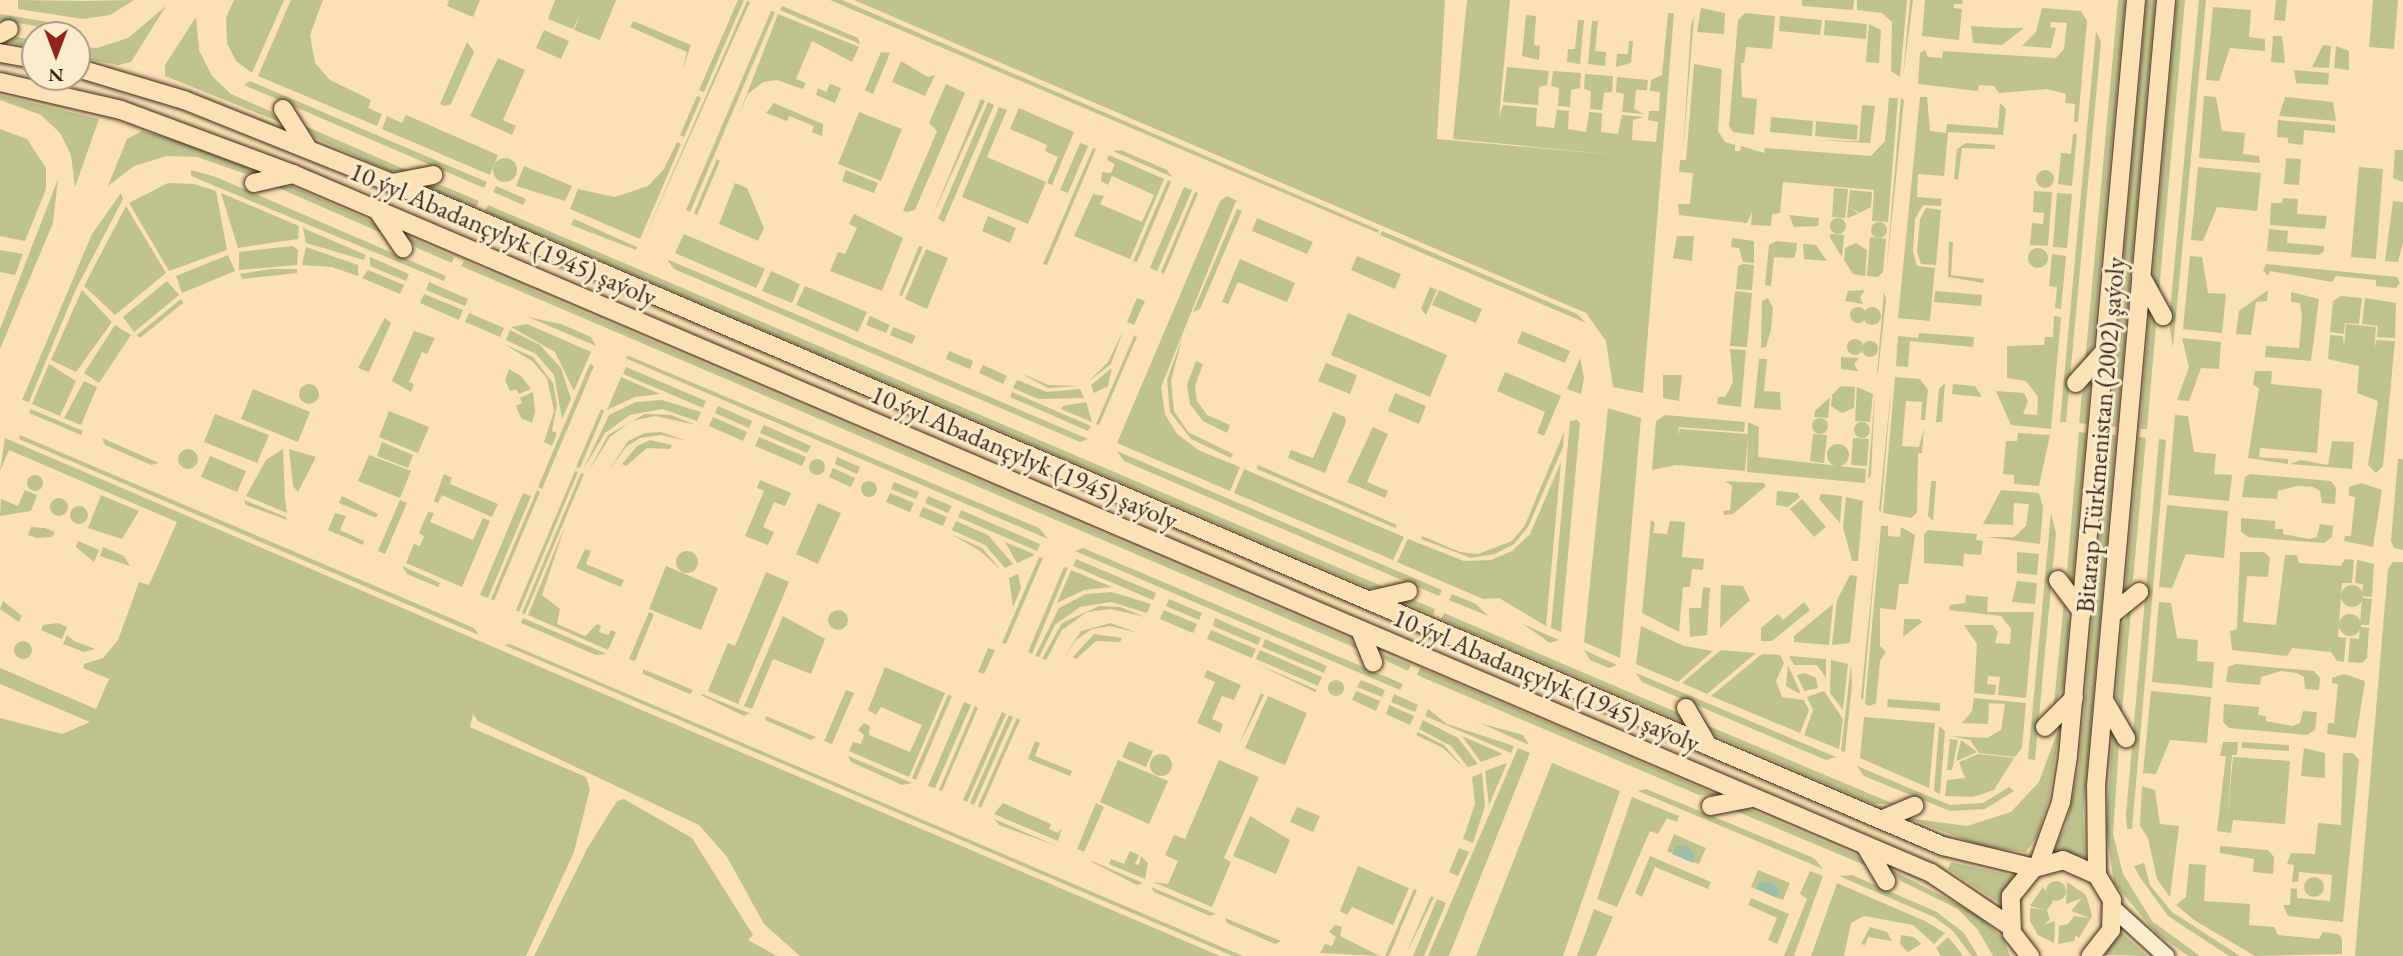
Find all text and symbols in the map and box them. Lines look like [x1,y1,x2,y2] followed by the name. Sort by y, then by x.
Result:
[21,21,91,91] north arrow
[48,63,64,88] text: N
[345,156,661,314] street label: 10 ýyl Abadançylyk (1945) şaýoly
[2070,256,2132,614] street label: Bitarap Türkmenistan (2002) şaýoly
[866,379,1182,537] street label: 10 ýyl Abadançylyk (1945) şaýoly
[1388,602,1704,760] street label: 10 ýyl Abadançylyk (1945) şaýoly

